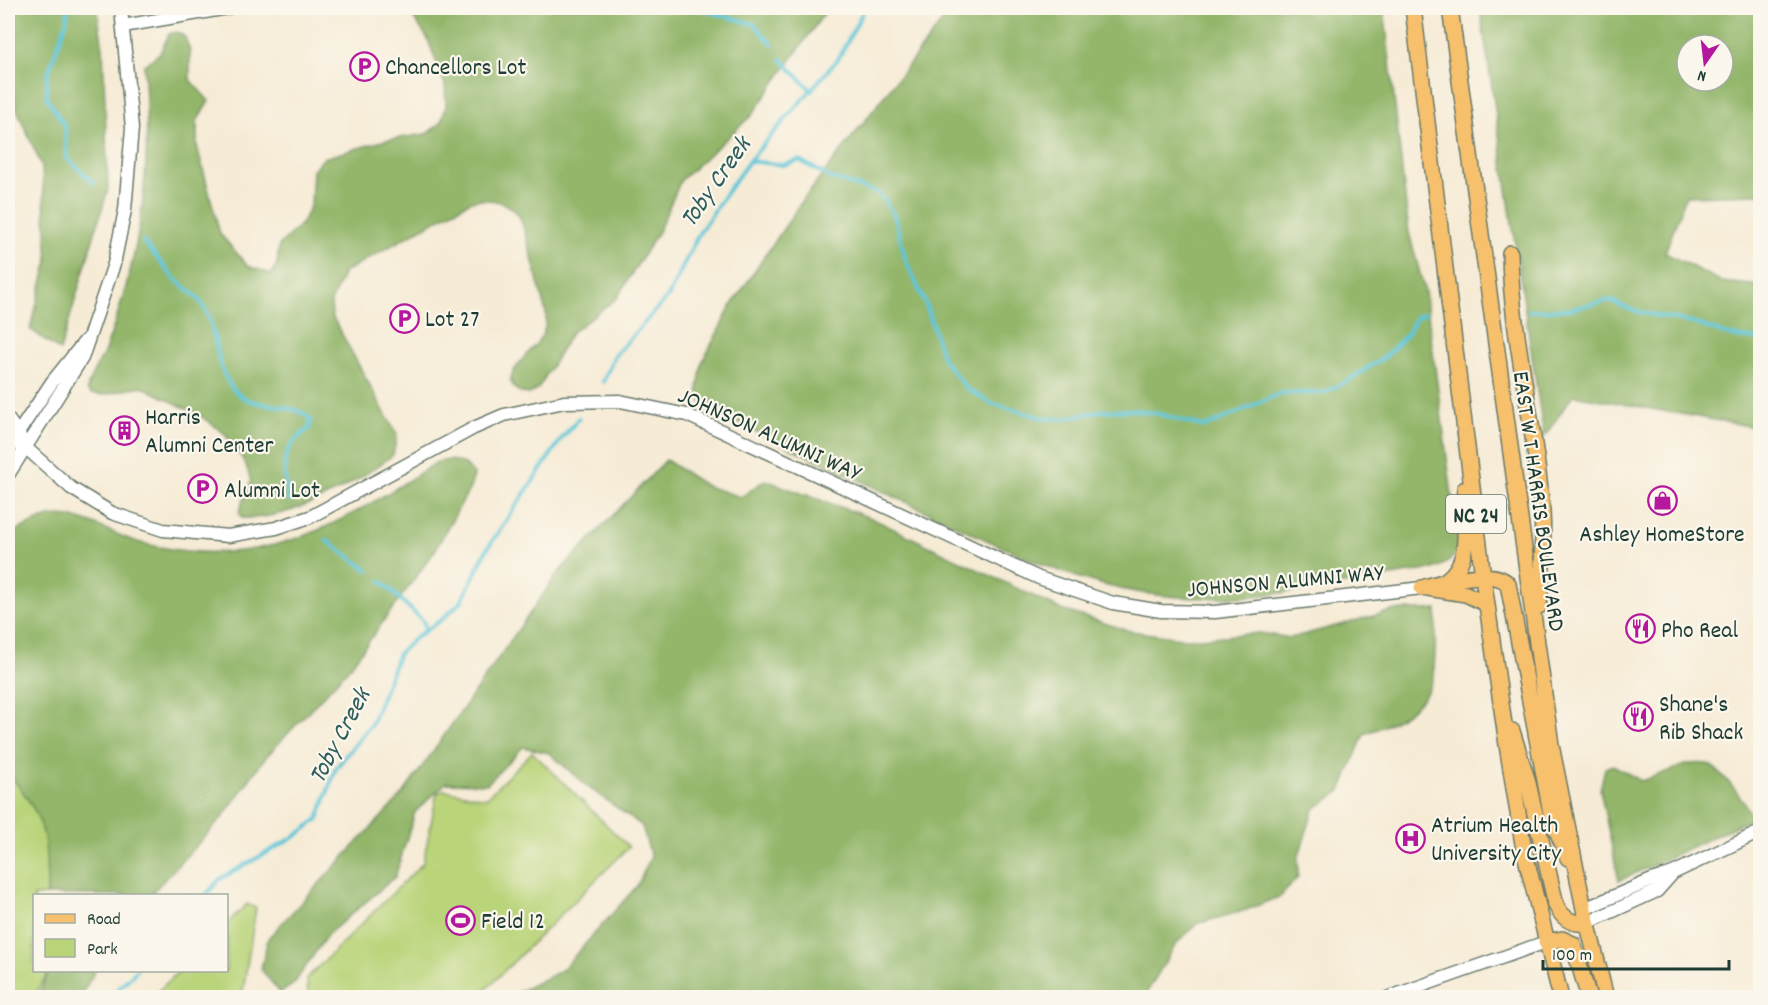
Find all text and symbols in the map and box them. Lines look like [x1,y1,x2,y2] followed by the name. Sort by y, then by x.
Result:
[1675,33,1735,93] north arrow
[348,50,380,82] parking icon: Chancellors Lot
[385,52,527,86] place label: Chancellors Lot
[1695,63,1709,87] text: N
[672,128,763,236] water label: Toby Creek
[388,302,420,334] parking icon: Lot 27
[425,304,480,338] place label: Lot 27
[1502,369,1572,634] street label: EAST W T HARRIS BOULEVARD
[672,380,867,492] street label: JOHNSON ALUMNI WAY
[145,402,274,464] place label: Harris Alumni Center
[108,414,140,446] building icon: Harris Alumni Center
[187,473,219,505] parking icon: Alumni Lot
[224,475,320,509] place label: Alumni Lot
[1646,484,1678,516] shop icon: Ashley HomeStore
[1446,495,1506,533] road number: NC 24
[1579,519,1745,553] place label: Ashley HomeStore
[1185,557,1386,609] street label: JOHNSON ALUMNI WAY
[1624,613,1656,645] restaurant icon: Pho Real
[1661,615,1739,649] place label: Pho Real
[300,680,383,791] water label: Toby Creek
[1659,689,1743,751] place label: Shane's Rib Shack
[1622,701,1654,733] restaurant icon: Shane's Rib Shack
[1431,810,1562,872] place label: Atrium Health University City
[1394,822,1426,854] hospital icon: Atrium Health University City
[33,894,228,972] legend
[444,904,476,936] sports icon: Field 12
[481,906,545,940] place label: Field 12
[87,908,121,933] text: Road
[1543,933,1729,971] scale bar
[87,938,118,963] text: Park
[1552,944,1592,969] text: 100 m

